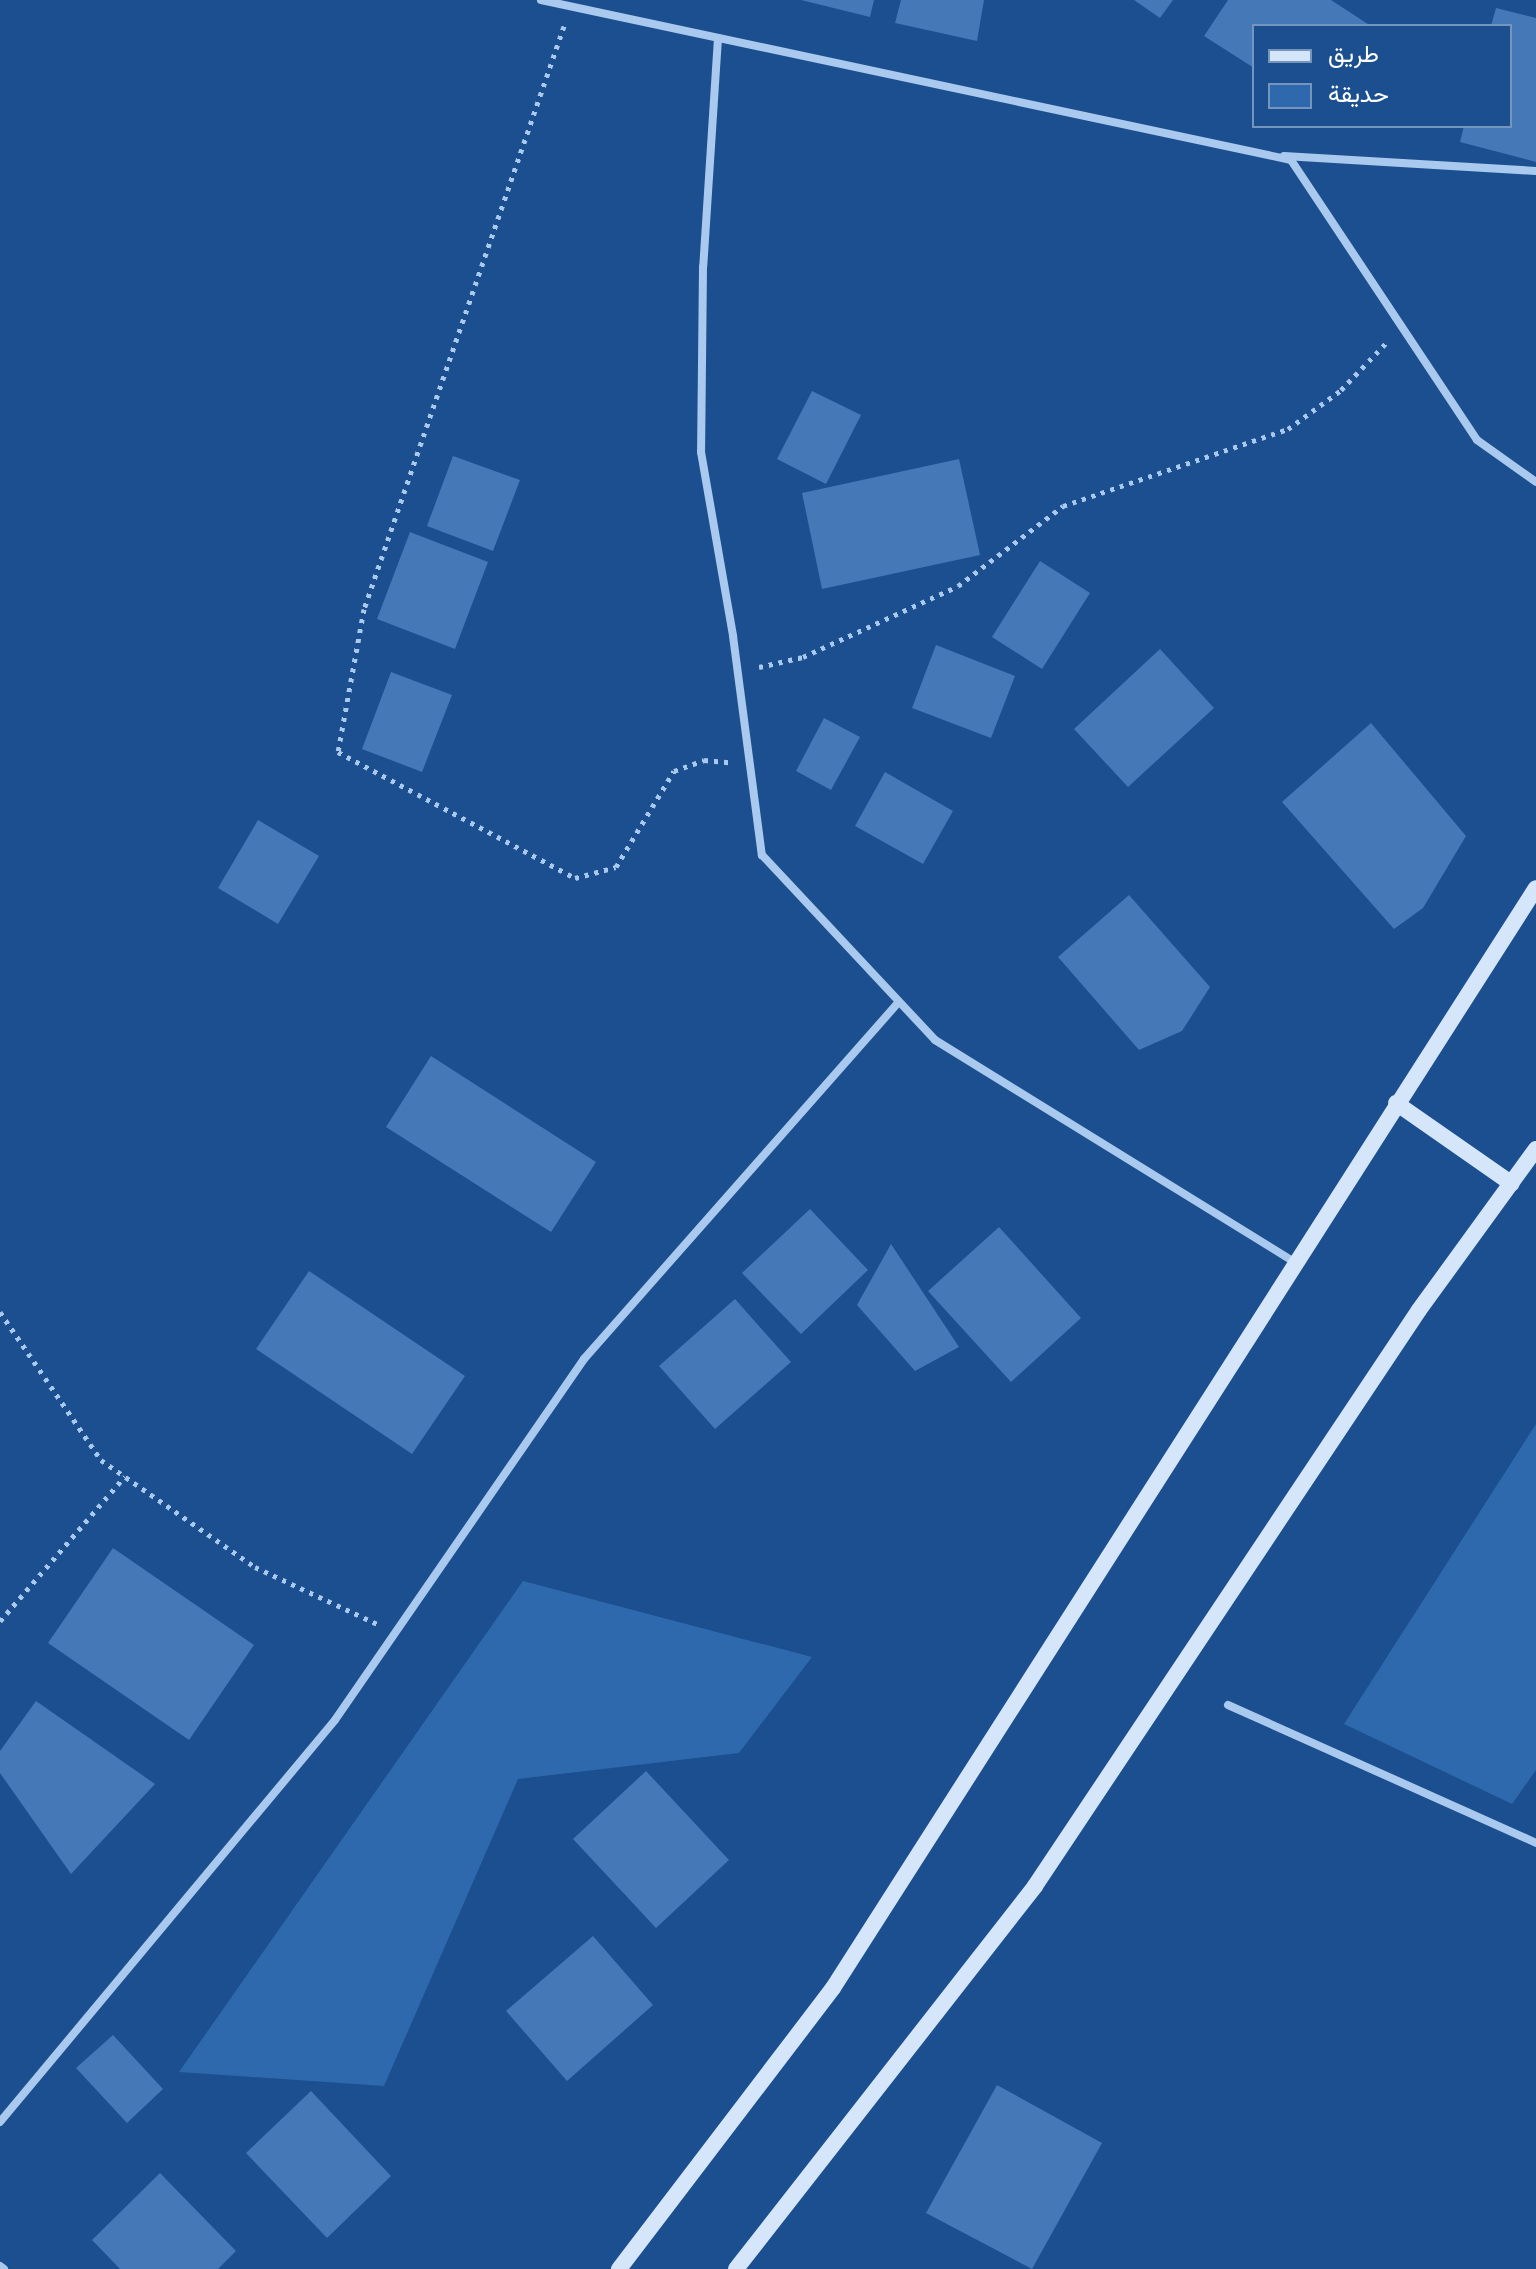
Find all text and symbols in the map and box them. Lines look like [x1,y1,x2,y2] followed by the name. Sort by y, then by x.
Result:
[1252,24,1512,128] legend
[1328,41,1379,71] text: طريق
[1328,81,1389,111] text: حديقة

